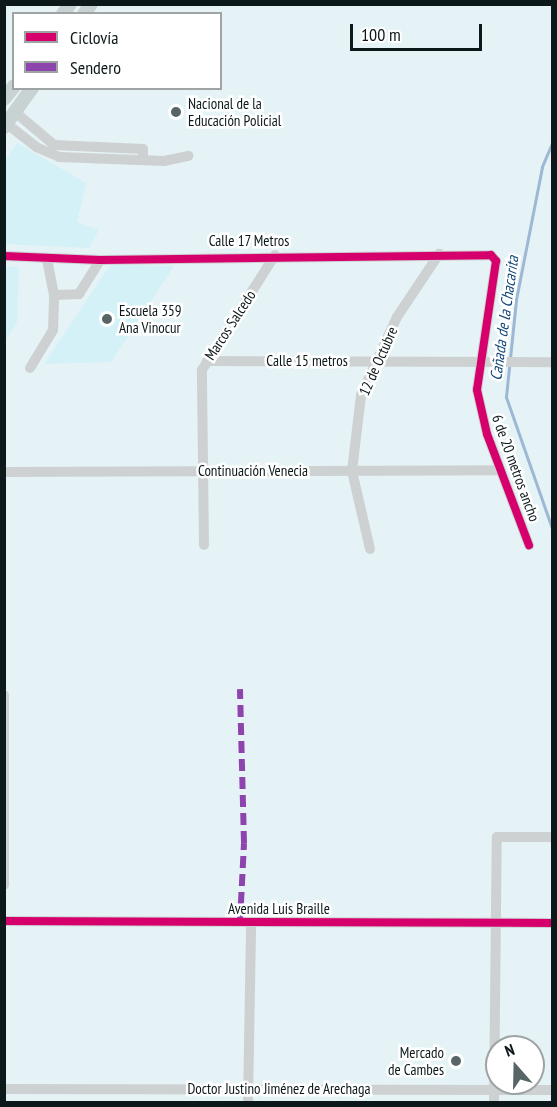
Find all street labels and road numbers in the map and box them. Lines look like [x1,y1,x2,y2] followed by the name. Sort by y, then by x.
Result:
[208,232,290,250] street label: Calle 17 Metros
[201,287,259,363] street label: Marcos Salcedo
[355,324,401,398] street label: 12 de Octubre
[266,352,348,370] street label: Calle 15 metros
[488,412,544,524] street label: 6 de 20 metros ancho
[198,462,308,480] street label: Continuación Venecia
[228,900,330,918] street label: Avenida Luis Braille
[187,1080,371,1098] street label: Doctor Justino Jiménez de Arechaga

